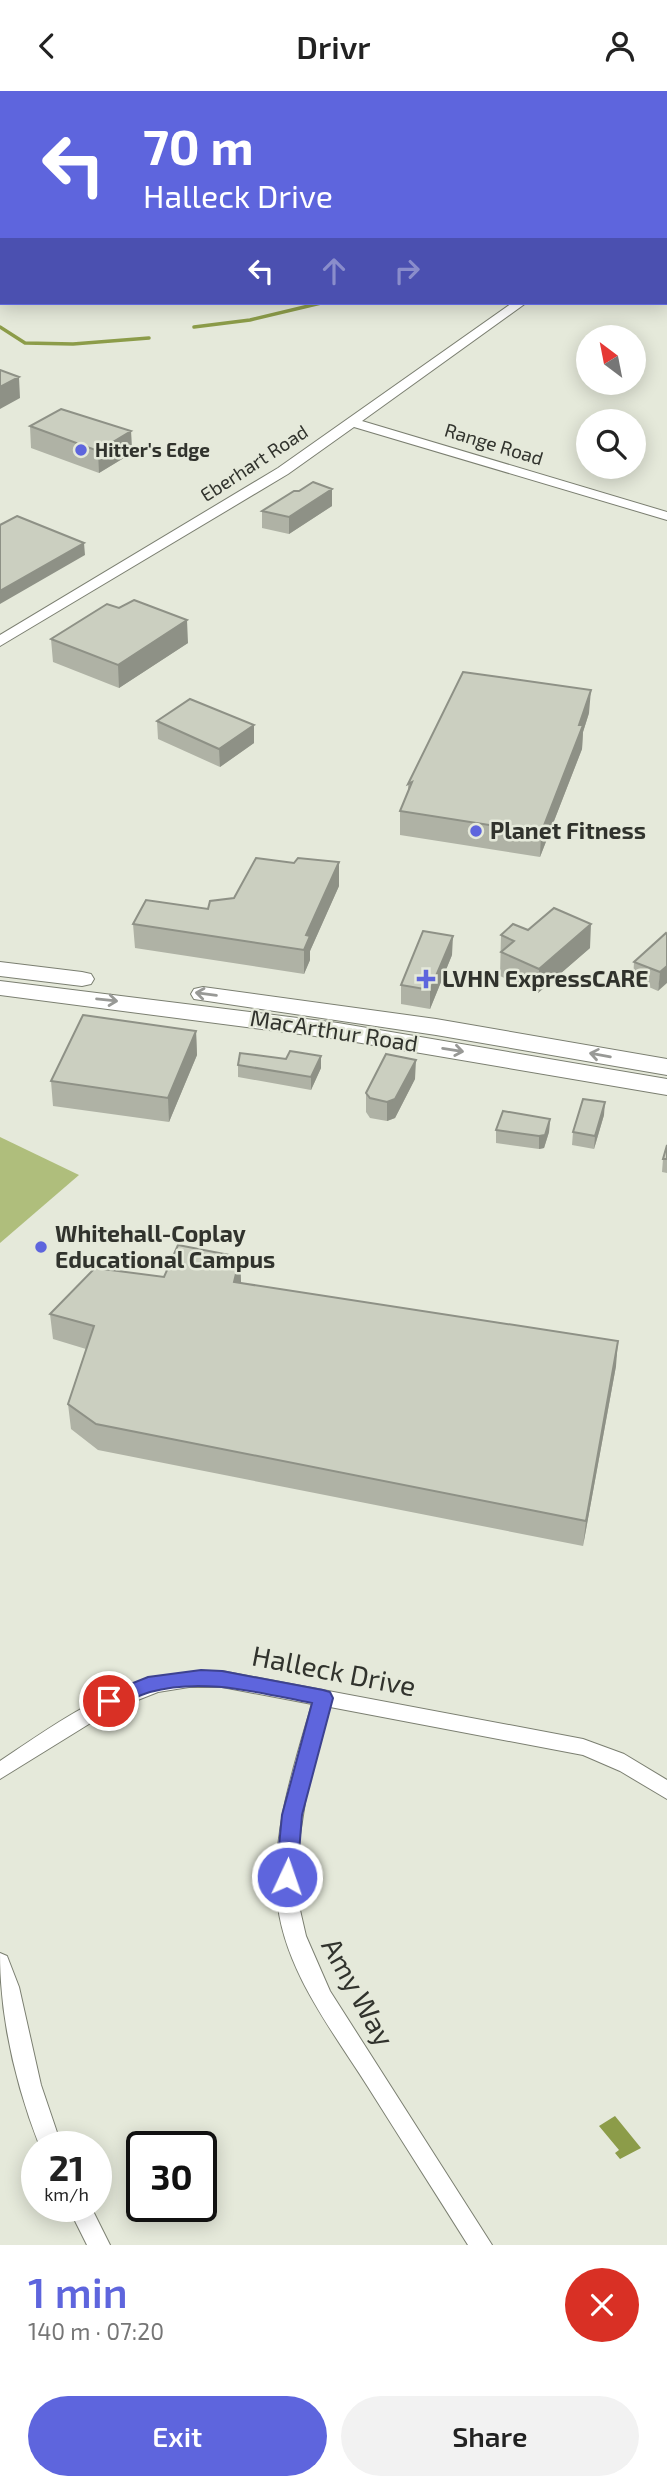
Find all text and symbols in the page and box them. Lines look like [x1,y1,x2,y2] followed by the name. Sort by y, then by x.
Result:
[28,27,66,65] icon: back
[296,27,371,65] text: Drivr
[601,27,639,65] icon: person
[143,116,254,175] text: 70 m
[28,119,119,210] icon: left
[143,176,333,214] text: Halleck Drive
[242,252,280,290] icon: left
[315,252,353,290] icon: ahead
[388,252,426,290] icon: right
[576,325,646,395] north arrow
[576,325,646,479] map controls
[576,409,646,479] button: search
[442,418,546,469] street label: Range Road
[196,419,312,506] street label: Eberhart Road
[95,438,210,461] place label: Hitter's Edge
[73,442,89,458] marker: Hitter's Edge
[490,816,646,844] place label: Planet Fitness
[468,823,484,839] marker: Planet Fitness
[442,964,649,992] place label: LVHN ExpressCARE
[416,969,436,989] marker: LVHN ExpressCARE
[195,987,217,1000] one-way arrow
[95,994,117,1007] one-way arrow
[248,1003,420,1057] street label: MacArthur Road
[441,1044,464,1057] one-way arrow
[589,1048,612,1061] one-way arrow
[55,1219,275,1273] place label: Whitehall-Coplay Educational Campus
[33,1239,49,1255] marker: Whitehall-Coplay Educational Campus
[249,1637,419,1703] street label: Halleck Drive
[79,1671,139,1731] pin
[90,1682,128,1720] icon: arrive
[250,1840,324,1914] position arrow
[315,1931,403,2052] street label: Amy Way
[126,2131,217,2222] speed limit sign: 30
[49,2146,84,2188] text: 21
[44,2183,89,2205] text: km/h
[28,2266,128,2316] text: 1 min
[565,2268,639,2342] button: close
[28,2317,164,2345] text: 140 m · 07:20
[28,2396,327,2476] button: Exit
[341,2396,639,2476] button: Share

